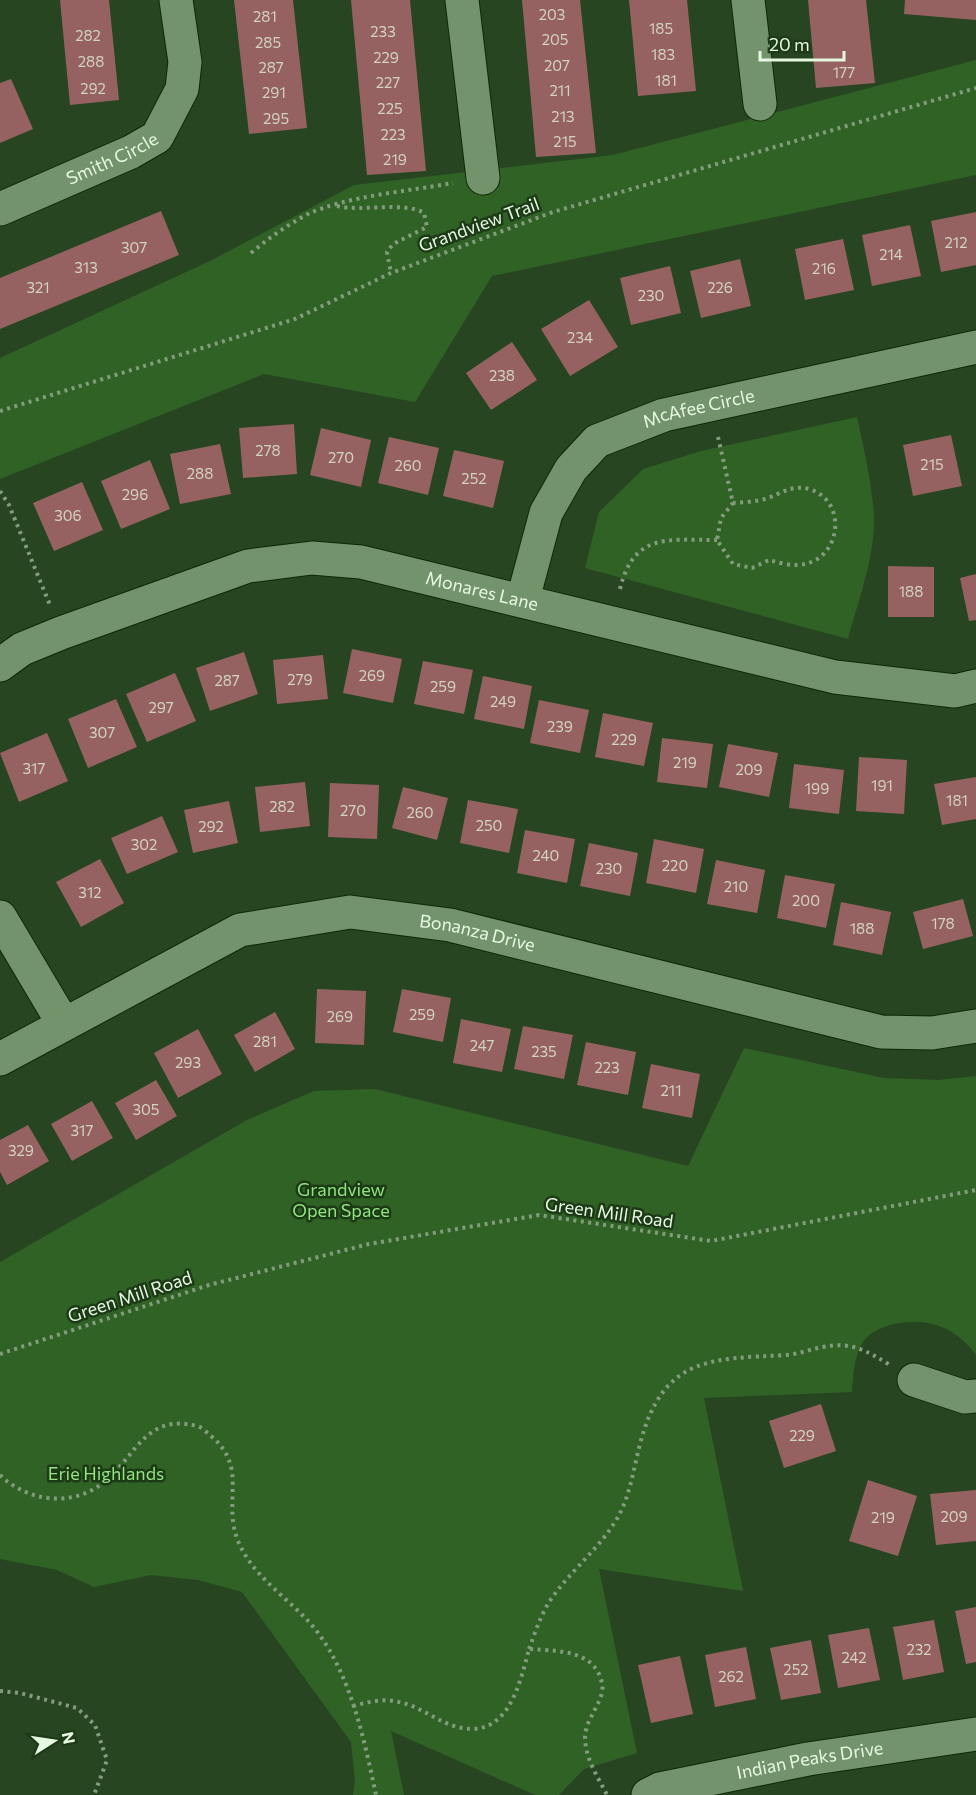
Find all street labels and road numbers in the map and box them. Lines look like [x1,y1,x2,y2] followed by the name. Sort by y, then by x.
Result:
[63,127,162,189] street label: Smith Circle
[415,192,542,256] street label: Grandview Trail
[639,384,756,432] street label: McAfee Circle
[423,566,541,615] street label: Monares Lane
[418,909,537,956] street label: Bonanza Drive
[544,1192,675,1232] street label: Green Mill Road
[65,1266,195,1326] street label: Green Mill Road
[734,1736,884,1783] street label: Indian Peaks Drive

